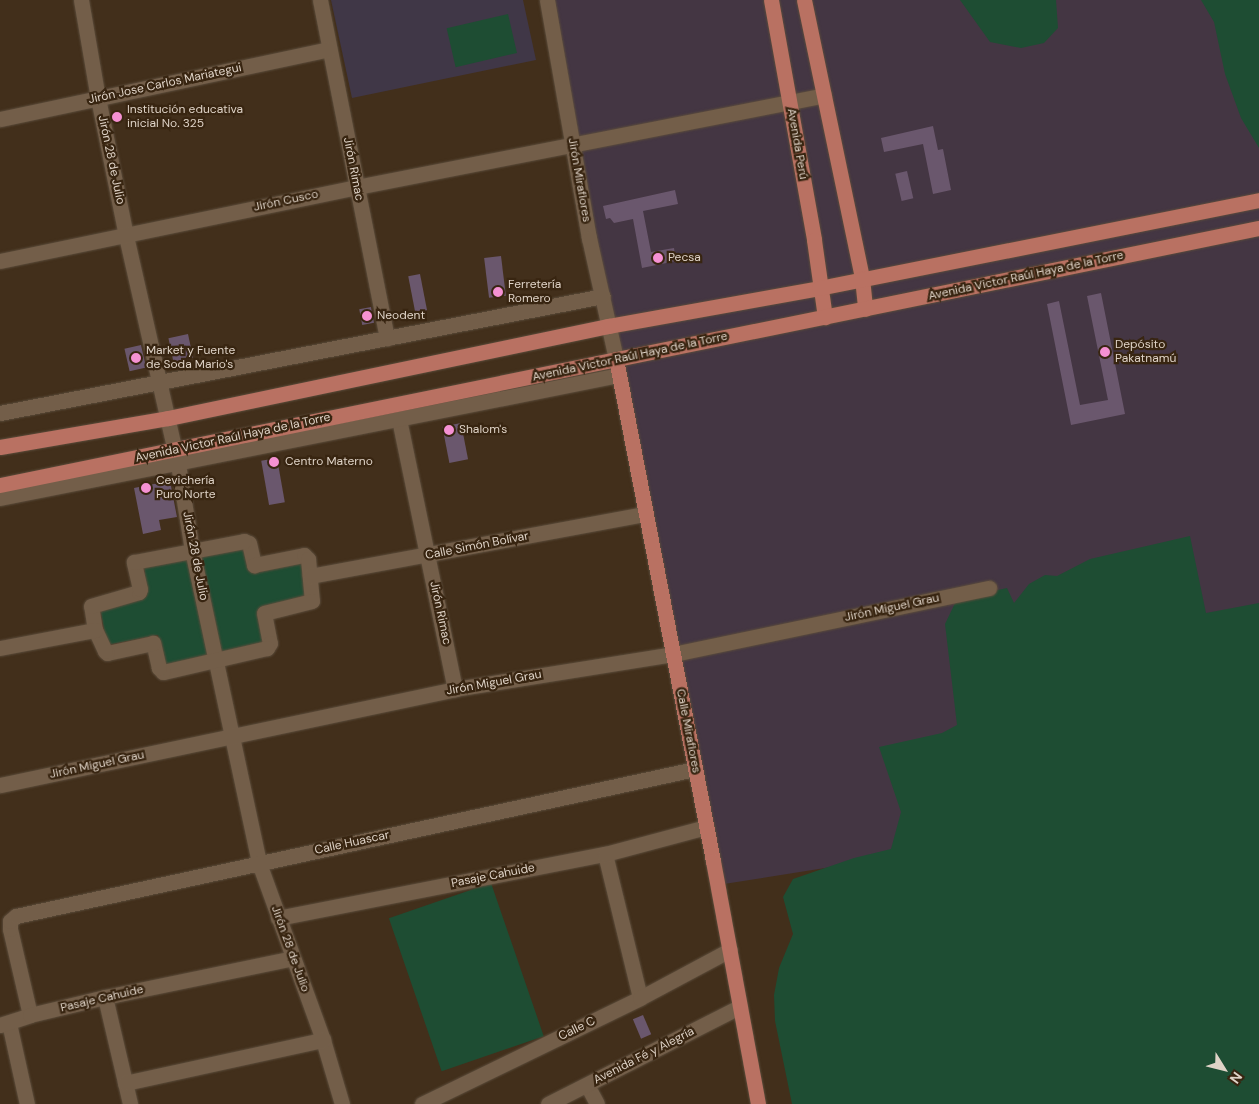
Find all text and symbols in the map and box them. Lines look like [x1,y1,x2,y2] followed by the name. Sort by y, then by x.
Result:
[87,61,243,107] street label: Jirón Jose Carlos Mariategui
[127,103,243,131] place label: Institución educativa inicial No. 325
[784,107,810,181] street label: Avenida Perú
[111,111,123,123] marker: Institución educativa inicial No. 325
[95,114,127,206] street label: Jirón 28 de Julio
[340,136,366,202] street label: Jirón Rimac
[565,137,593,223] street label: Jirón Miraflores
[252,187,320,215] street label: Jirón Cusco
[927,248,1125,304] street label: Avenida Victor Raúl Haya de la Torre
[668,251,701,265] place label: Pecsa
[652,252,664,264] marker: Pecsa
[508,278,561,306] place label: Ferretería Romero
[492,286,504,298] marker: Ferretería Romero
[377,309,425,323] place label: Neodent
[361,310,373,322] marker: Neodent
[531,329,729,385] street label: Avenida Victor Raúl Haya de la Torre
[1115,338,1176,366] place label: Depósito Pakatnamú
[146,344,235,372] place label: Market y Fuente de Soda Mario's
[1099,346,1111,358] marker: Depósito Pakatnamú
[130,352,142,364] marker: Market y Fuente de Soda Mario's
[134,410,332,466] street label: Avenida Victor Raúl Haya de la Torre
[459,423,507,437] place label: Shalom's
[443,424,455,436] marker: Shalom's
[267,455,281,469] marker: Centro Materno
[285,455,373,469] place label: Centro Materno
[156,474,216,502] place label: Cevichería Puro Norte
[140,482,152,494] marker: Cevichería Puro Norte
[179,510,211,602] street label: Jirón 28 de Julio
[424,529,530,563] street label: Calle Simón Bolívar
[426,580,454,646] street label: Jirón Rimac
[843,591,941,625] street label: Jirón Miguel Grau
[445,668,543,698] street label: Jirón Miguel Grau
[673,688,703,774] street label: Calle Miraflores
[48,748,146,782] street label: Jirón Miguel Grau
[313,828,391,858] street label: Calle Huascar
[450,861,536,891] street label: Pasaje Cahuide
[268,904,312,994] street label: Jirón 28 de Julio
[59,982,145,1016] street label: Pasaje Cahuide
[556,1014,598,1044] street label: Calle C
[591,1024,697,1088] street label: Avenida Fé y Alegría
[1199,1044,1249,1094] north arrow
[1226,1068,1246,1087] text: N

